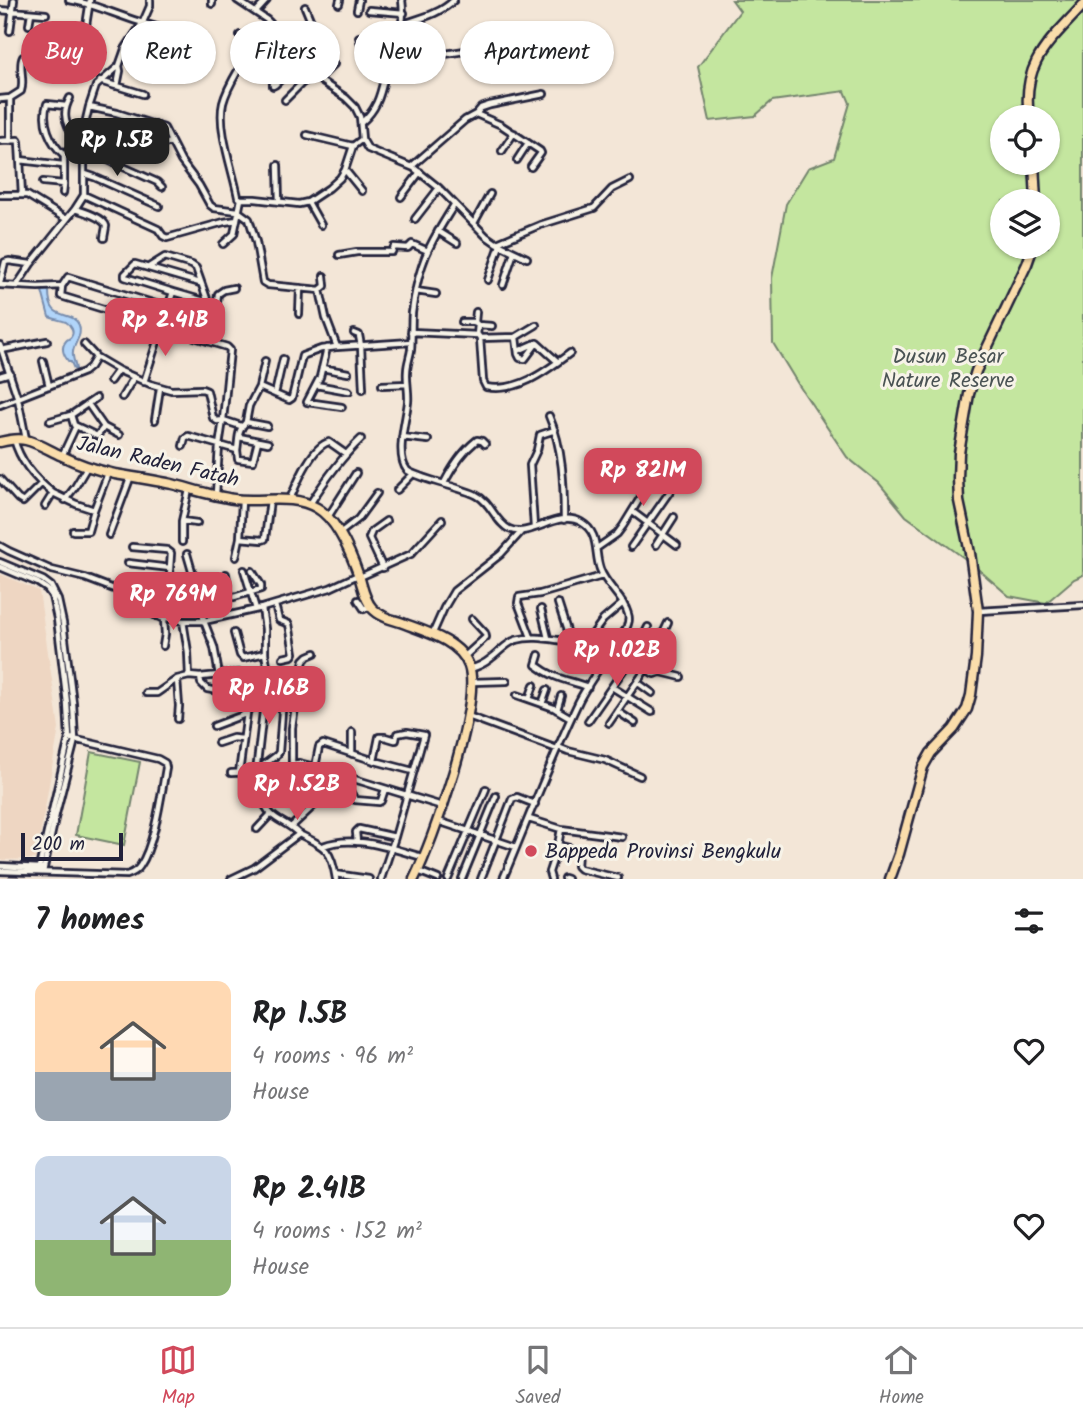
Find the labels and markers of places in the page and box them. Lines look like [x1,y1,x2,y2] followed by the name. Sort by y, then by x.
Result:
[52,118,182,178] pin: Rp 1.5B
[93,298,237,358] pin: Rp 2.41B
[578,448,708,508] pin: Rp 821M
[108,572,238,632] pin: Rp 769M
[545,628,689,688] pin: Rp 1.02B
[197,666,341,726] pin: Rp 1.16B
[225,762,369,822] pin: Rp 1.52B
[545,836,781,869] place label: Bappeda Provinsi Bengkulu
[523,843,539,859] marker: Bappeda Provinsi Bengkulu

